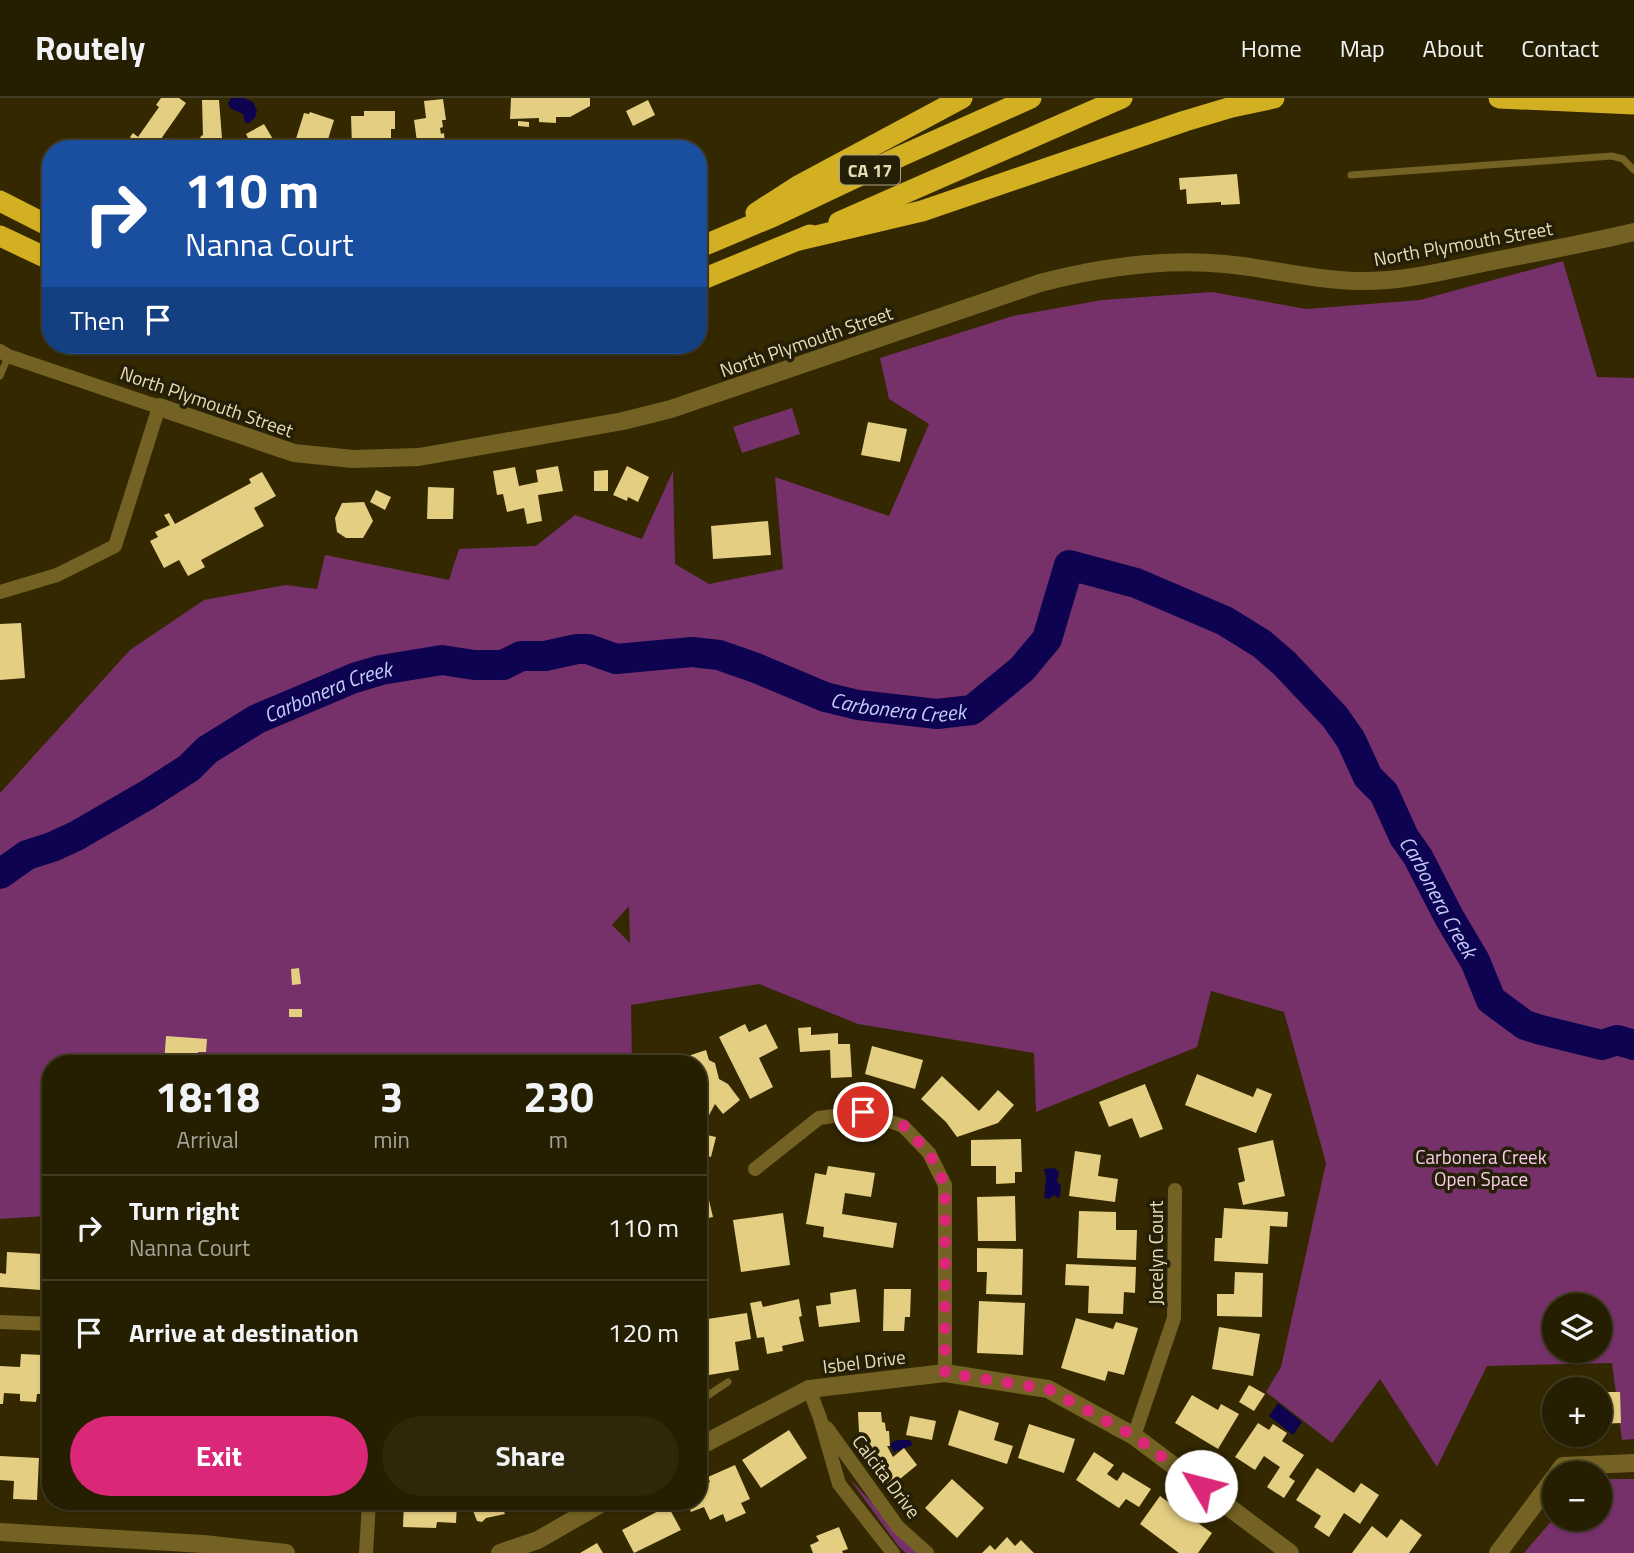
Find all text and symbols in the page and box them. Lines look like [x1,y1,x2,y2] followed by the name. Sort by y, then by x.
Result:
[35,23,145,73] text: Routely
[1241,30,1302,66] text: Home
[1340,30,1385,66] text: Map
[1423,30,1483,66] text: About
[1521,30,1599,66] text: Contact
[185,152,319,227] text: 110 m
[840,156,900,184] road number: CA 17
[70,168,161,259] icon: right
[1371,213,1555,273] street label: North Plymouth Street
[185,220,353,268] text: Nanna Court
[716,298,897,384] street label: North Plymouth Street
[70,301,125,340] text: Then
[139,301,177,339] icon: arrive
[117,358,298,444] street label: North Plymouth Street
[258,652,397,731] water label: Carbonera Creek
[827,683,970,730] water label: Carbonera Creek
[1391,829,1487,966] water label: Carbonera Creek
[155,1064,260,1128] text: 18:18
[380,1064,403,1128] text: 3
[523,1064,594,1128] text: 230
[833,1082,893,1142] pin
[844,1093,882,1131] icon: arrive
[176,1122,239,1157] text: Arrival
[373,1122,410,1157] text: min
[549,1122,568,1157] text: m
[1415,1142,1547,1193] park label: Carbonera Creek Open Space
[129,1191,240,1230] text: Turn right
[1141,1200,1170,1305] street label: Jocelyn Court
[608,1208,679,1247] text: 110 m
[70,1209,108,1247] icon: right
[129,1230,250,1265] text: Nanna Court
[1542,1293,1612,1531] map controls
[1542,1293,1612,1363] button: layers
[129,1313,359,1352] text: Arrive at destination
[608,1313,679,1352] text: 120 m
[70,1314,108,1352] icon: arrive
[821,1342,907,1380] street label: Isbel Drive
[1542,1377,1612,1447] button: +
[70,1416,368,1496] button: Exit
[382,1416,679,1496] button: Share
[846,1428,928,1524] street label: Calcita Drive
[1164,1449,1238,1523] position arrow
[1542,1461,1612,1531] button: −

